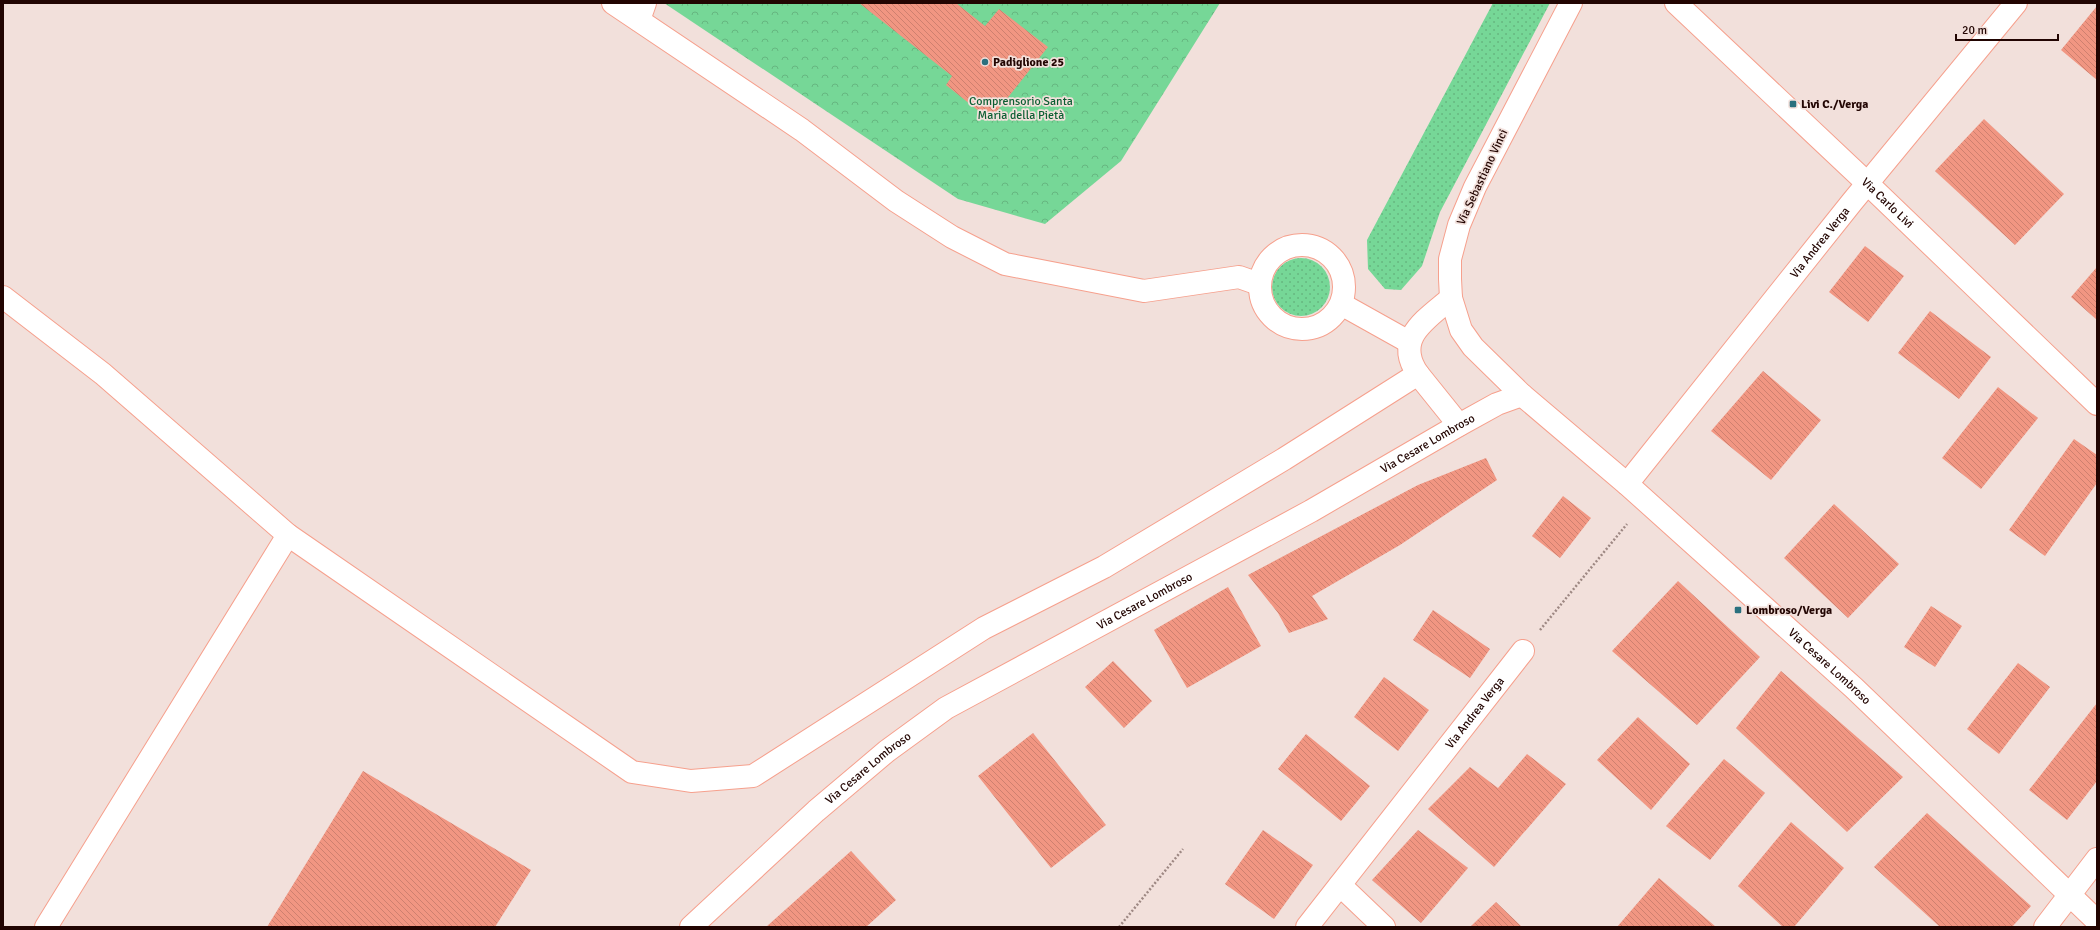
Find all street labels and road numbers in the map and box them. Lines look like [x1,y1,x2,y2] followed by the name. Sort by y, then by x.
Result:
[1454,127,1511,228] street label: Via Sebastiano Vinci
[1858,175,1916,232] street label: Via Carlo Livi
[1787,204,1853,282] street label: Via Andrea Verga
[1378,411,1478,477] street label: Via Cesare Lombroso
[1094,569,1195,633] street label: Via Cesare Lombroso
[1785,625,1874,708] street label: Via Cesare Lombroso
[1442,674,1508,752] street label: Via Andrea Verga
[822,729,914,808] street label: Via Cesare Lombroso

